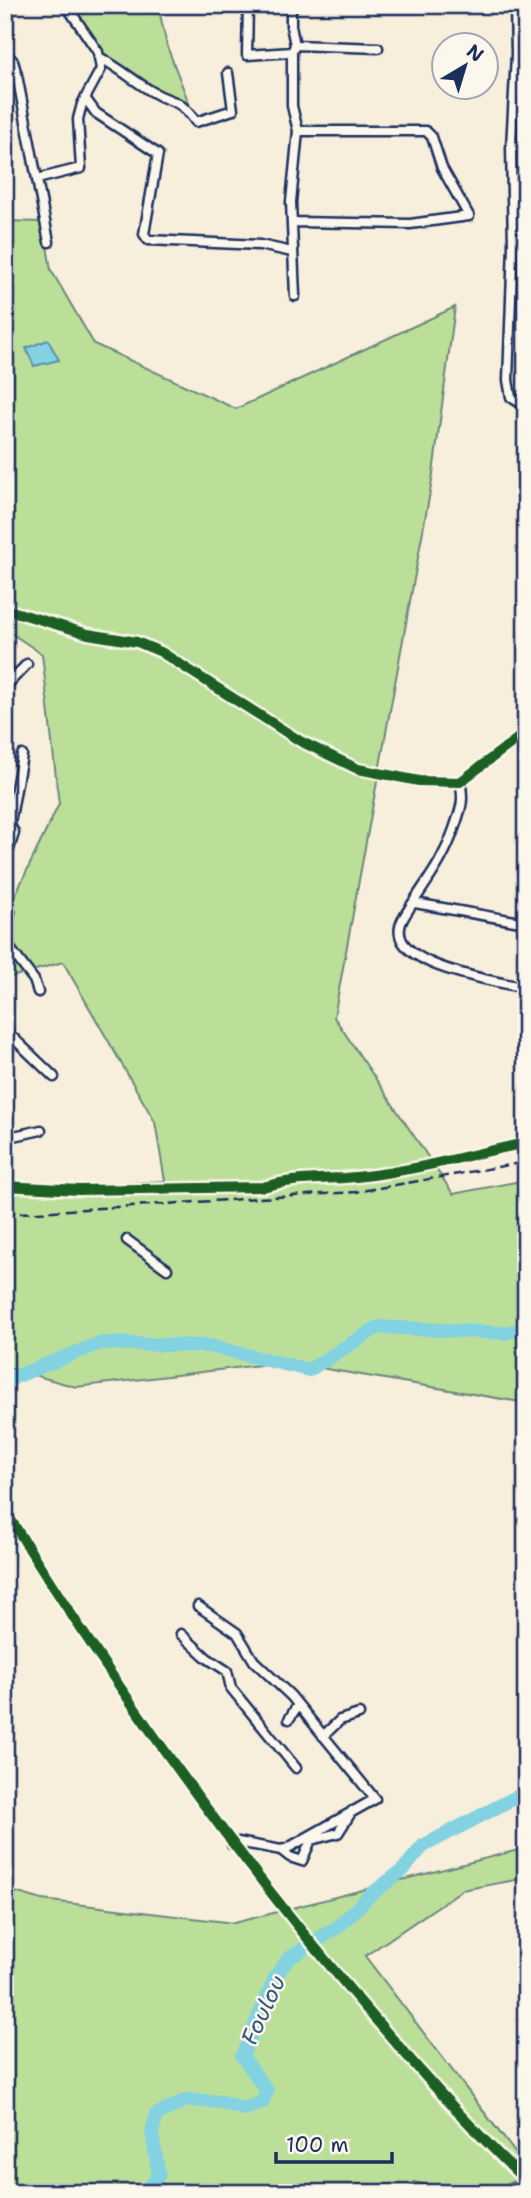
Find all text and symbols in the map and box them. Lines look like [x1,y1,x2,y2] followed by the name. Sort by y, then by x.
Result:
[430,32,500,102] north arrow
[462,39,489,67] text: N
[234,1970,292,2050] water label: Foulou
[276,2121,391,2165] scale bar
[286,2131,349,2159] text: 100 m

